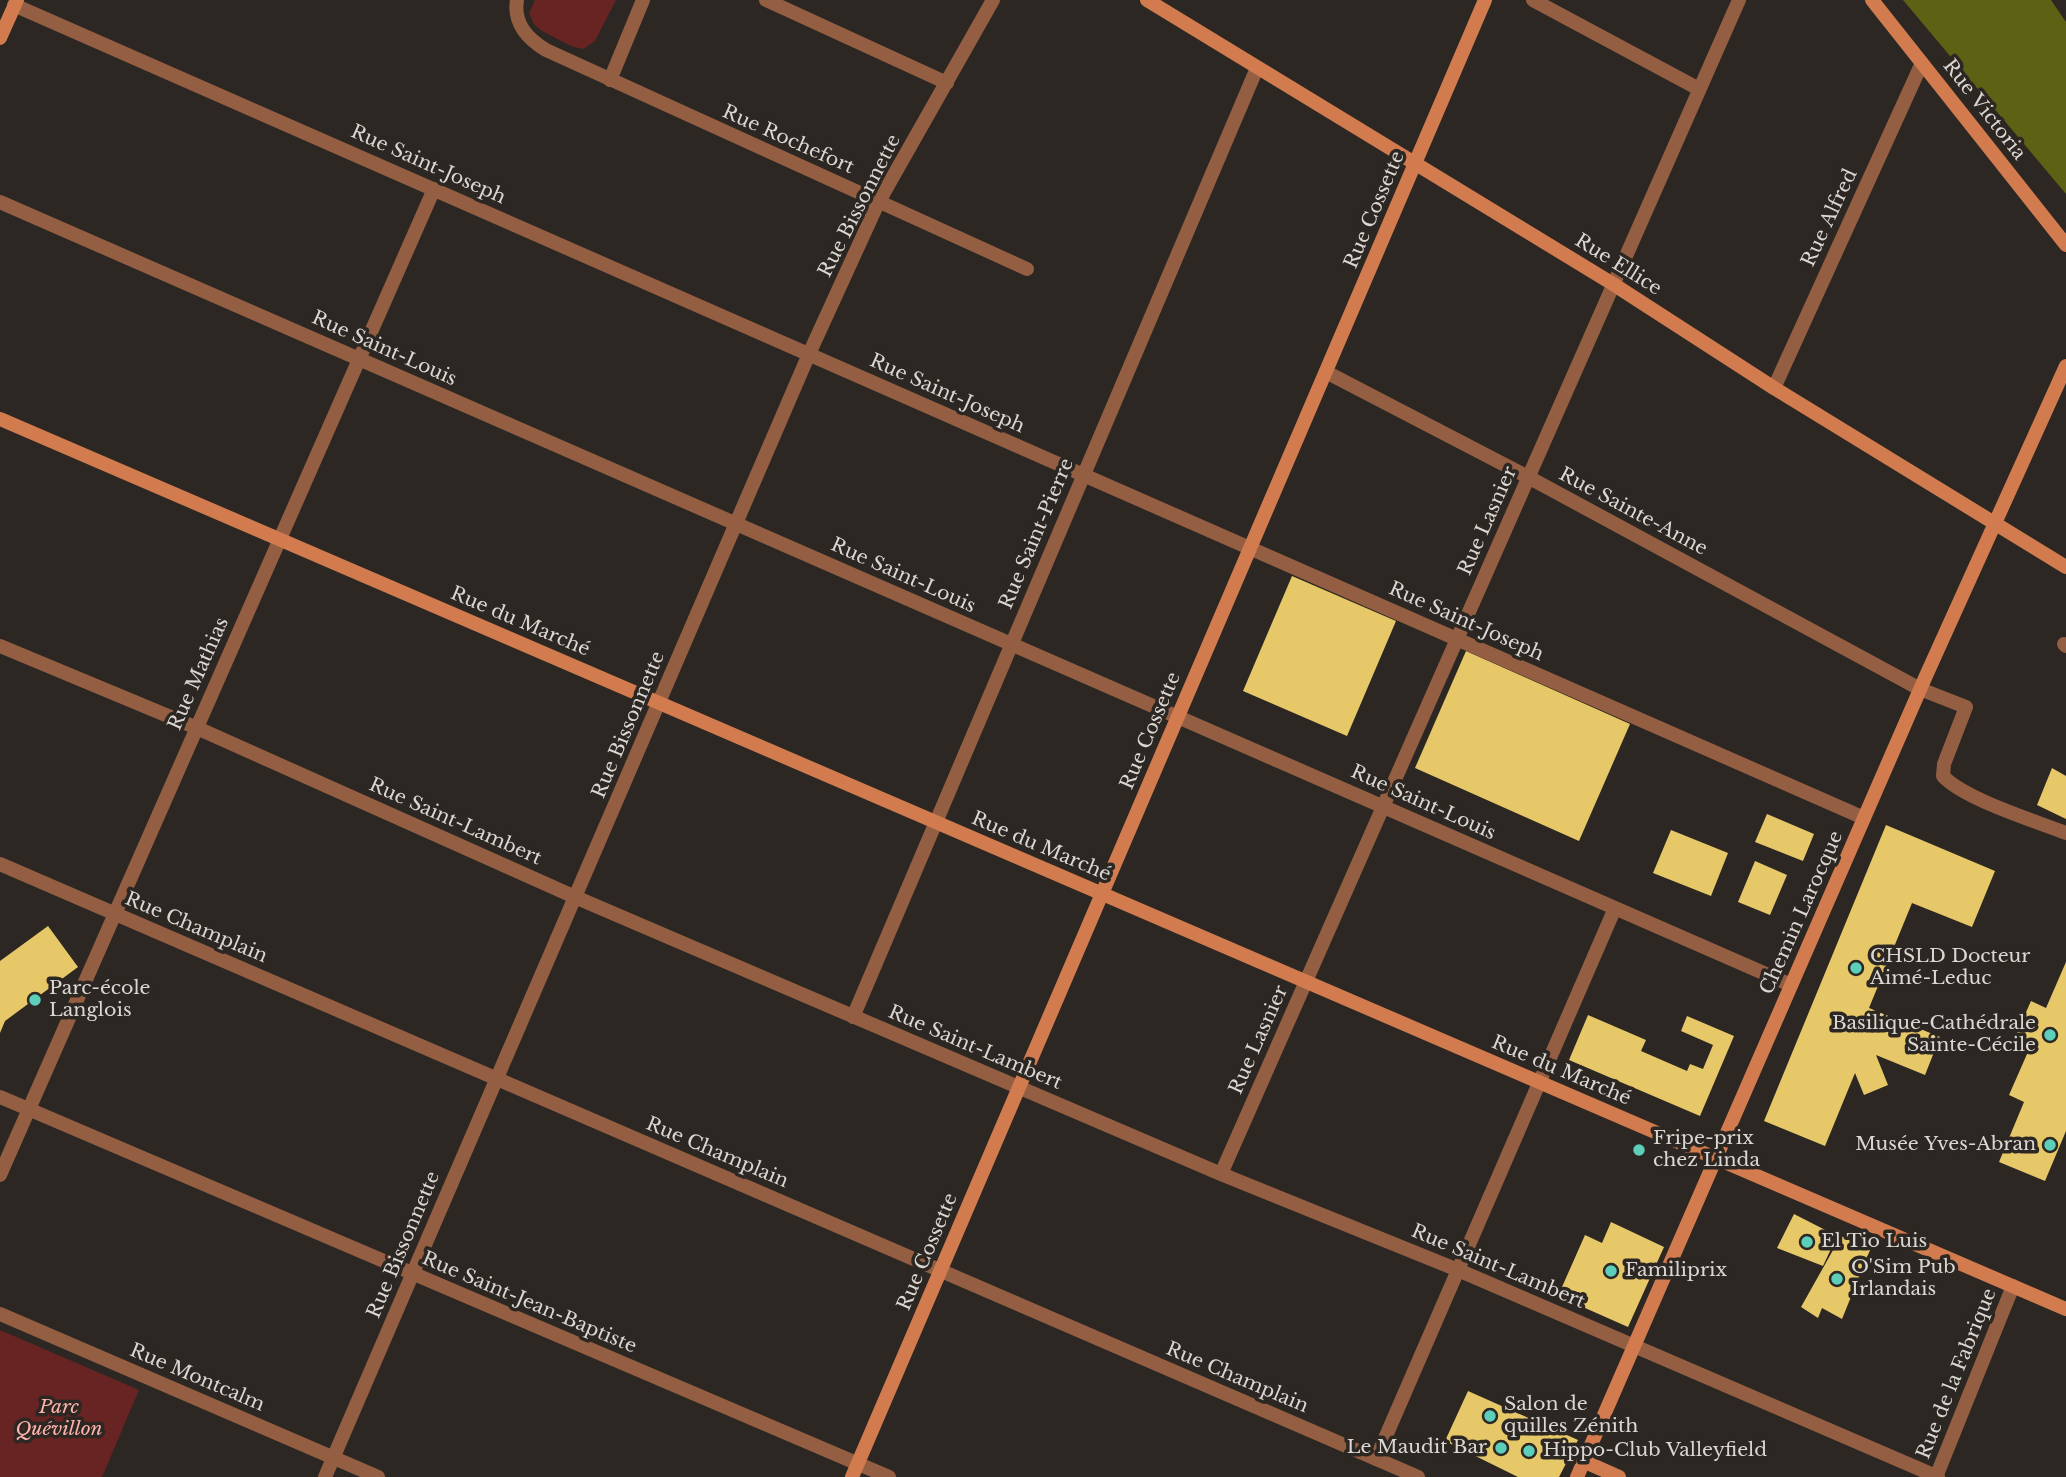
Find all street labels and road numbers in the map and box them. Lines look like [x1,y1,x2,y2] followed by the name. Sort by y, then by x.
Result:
[1938,55,2030,165] street label: Rue Victoria
[719,101,857,179] street label: Rue Rochefort
[347,121,509,209] street label: Rue Saint-Joseph
[814,131,906,281] street label: Rue Bissonnette
[1340,148,1410,272] street label: Rue Cossette
[1797,165,1863,271] street label: Rue Alfred
[1571,229,1665,301] street label: Rue Ellice
[308,307,460,391] street label: Rue Saint-Louis
[866,350,1028,438] street label: Rue Saint-Joseph
[995,455,1079,613] street label: Rue Saint-Pierre
[1454,463,1522,579] street label: Rue Lasnier
[1555,463,1711,561] street label: Rue Sainte-Anne
[827,534,979,618] street label: Rue Saint-Louis
[1385,578,1547,666] street label: Rue Saint-Joseph
[447,582,593,662] street label: Rue du Marché
[164,614,234,734] street label: Rue Mathias
[588,648,670,802] street label: Rue Bissonnette
[1116,669,1186,793] street label: Rue Cossette
[1347,761,1499,845] street label: Rue Saint-Louis
[365,774,545,870] street label: Rue Saint-Lambert
[968,807,1114,887] street label: Rue du Marché
[1756,828,1848,998] street label: Chemin Larocque
[121,888,271,968] street label: Rue Champlain
[1225,982,1293,1098] street label: Rue Lasnier
[885,1001,1065,1095] street label: Rue Saint-Lambert
[1488,1031,1634,1111] street label: Rue du Marché
[642,1113,792,1193] street label: Rue Champlain
[363,1168,445,1322] street label: Rue Bissonnette
[893,1190,963,1314] street label: Rue Cossette
[1408,1220,1588,1314] street label: Rue Saint-Lambert
[418,1247,640,1359] street label: Rue Saint-Jean-Baptiste
[1912,1285,2002,1463] street label: Rue de la Fabrique
[1162,1338,1312,1418] street label: Rue Champlain
[126,1339,268,1417] street label: Rue Montcalm

